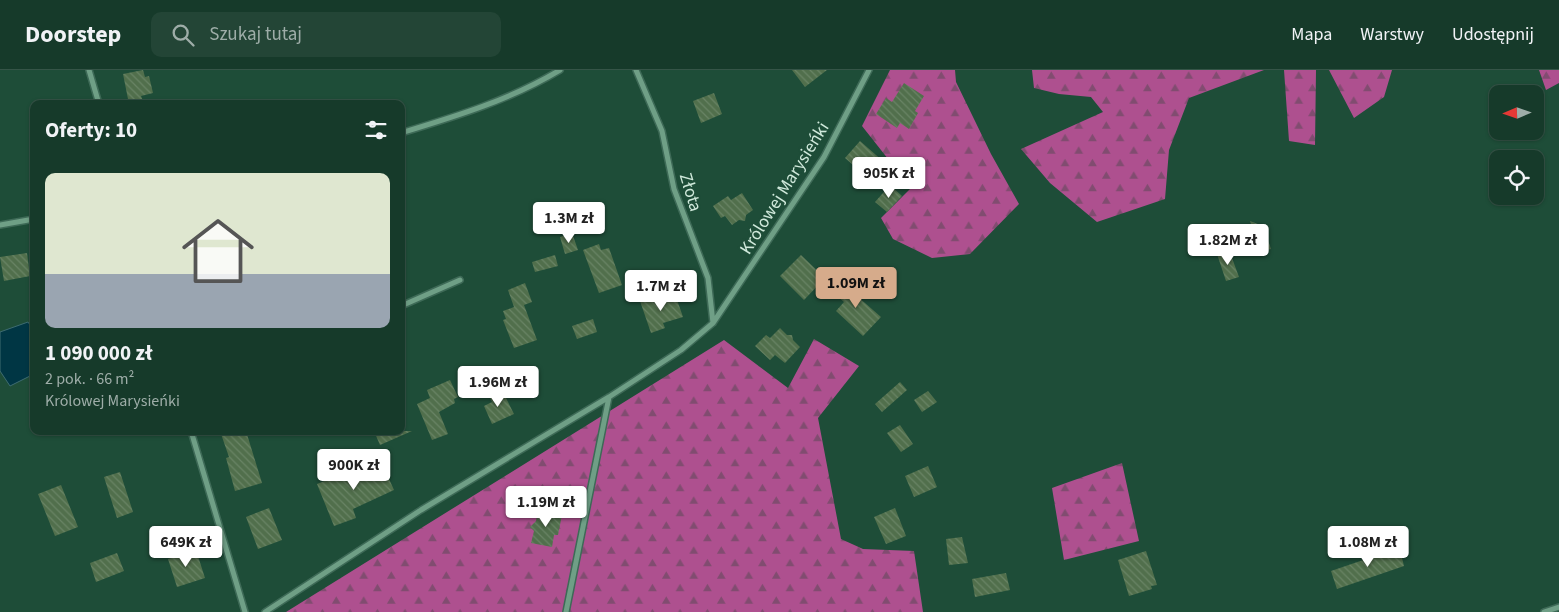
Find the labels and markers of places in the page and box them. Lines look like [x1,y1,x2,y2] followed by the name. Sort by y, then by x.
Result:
[843,156,935,199] pin: 905K zł
[523,202,615,244] pin: 1.3M zł
[1176,224,1280,266] pin: 1.82M zł
[804,266,908,309] pin: 1.09M zł
[615,270,707,312] pin: 1.7M zł
[446,366,550,408] pin: 1.96M zł
[308,448,400,491] pin: 900K zł
[494,486,598,528] pin: 1.19M zł
[140,526,232,568] pin: 649K zł
[1316,526,1420,568] pin: 1.08M zł

